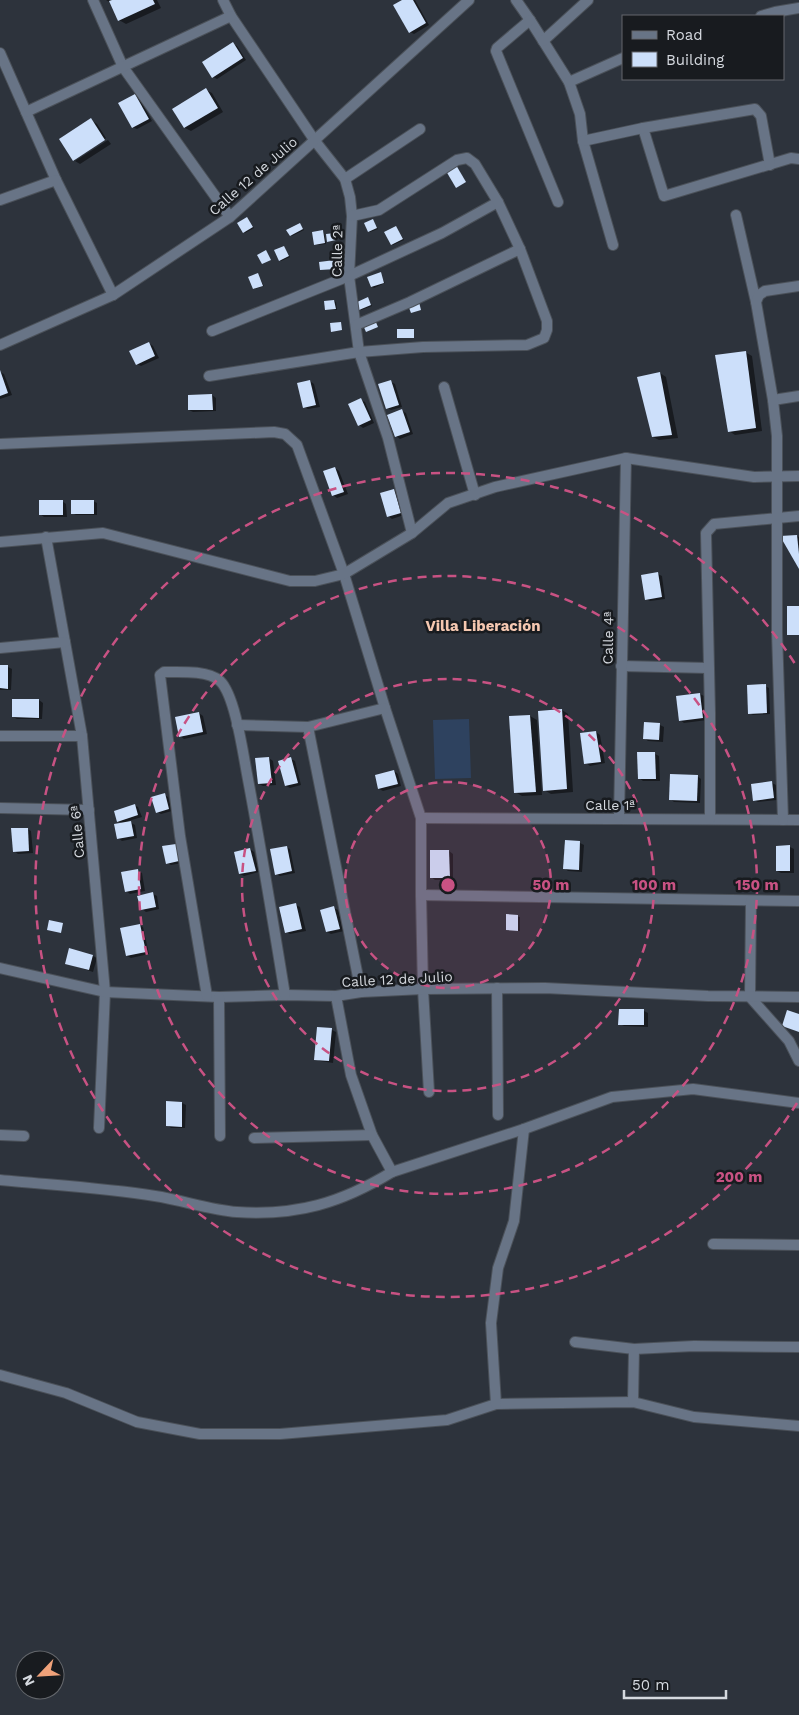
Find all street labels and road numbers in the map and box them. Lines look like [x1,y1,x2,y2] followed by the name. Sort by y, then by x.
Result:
[206,133,300,219] street label: Calle 12 de Julio
[329,224,345,277] street label: Calle 2ª
[600,611,616,665] street label: Calle 4ª
[585,797,635,813] street label: Calle 1ª
[67,804,87,859] street label: Calle 6ª
[341,968,453,990] street label: Calle 12 de Julio

